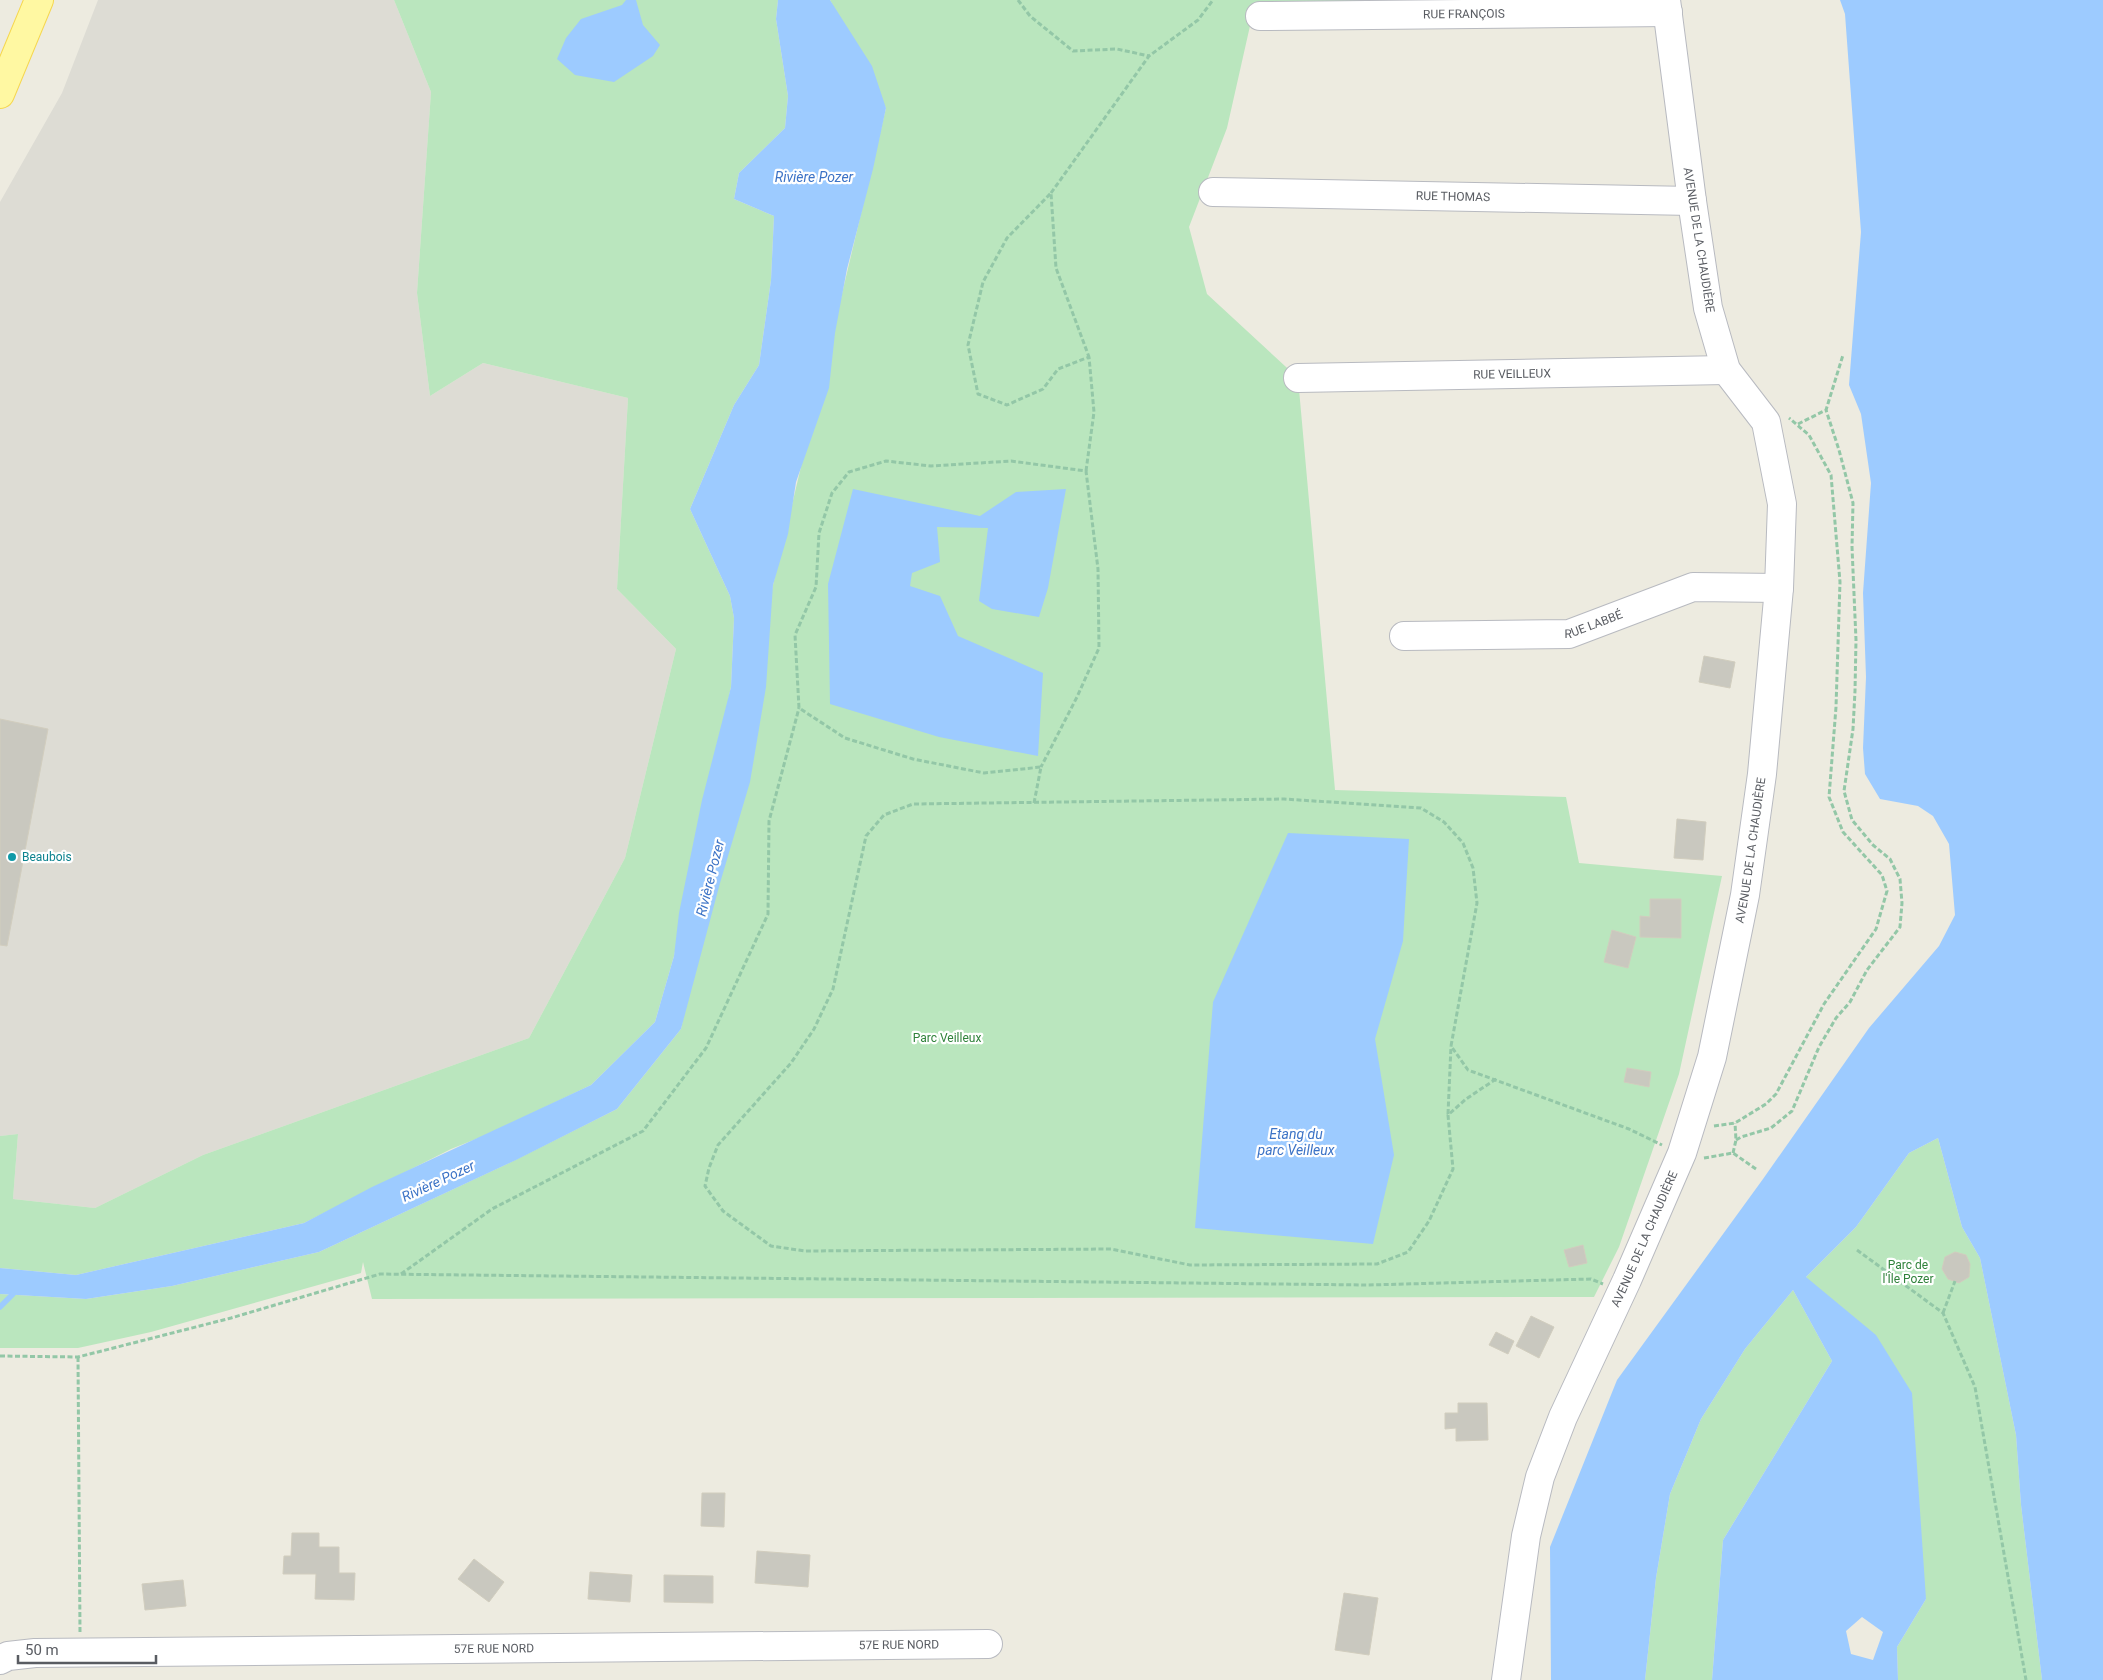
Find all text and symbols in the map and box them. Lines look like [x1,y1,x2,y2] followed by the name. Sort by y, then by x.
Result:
[1423,7,1505,21] street label: RUE FRANÇOIS
[1681,166,1718,314] street label: AVENUE DE LA CHAUDIÈRE
[775,169,854,185] water label: Rivière Pozer
[1416,189,1490,204] street label: RUE THOMAS
[1473,366,1551,382] street label: RUE VEILLEUX
[1564,606,1625,641] street label: RUE LABBÉ
[1732,776,1768,924] street label: AVENUE DE LA CHAUDIÈRE
[693,838,727,918] water label: Rivière Pozer
[22,850,72,864] place label: Beaubois
[6,851,18,863] marker: Beaubois
[913,1031,981,1045] park label: Parc Veilleux
[1257,1126,1335,1158] water label: Etang du parc Veilleux
[399,1157,477,1205] water label: Rivière Pozer
[1608,1169,1680,1309] street label: AVENUE DE LA CHAUDIÈRE
[1882,1258,1934,1286] park label: Parc de l'Île Pozer
[18,1632,155,1664] scale bar
[859,1637,939,1652] street label: 57E RUE NORD
[25,1641,59,1659] text: 50 m
[454,1641,534,1656] street label: 57E RUE NORD

